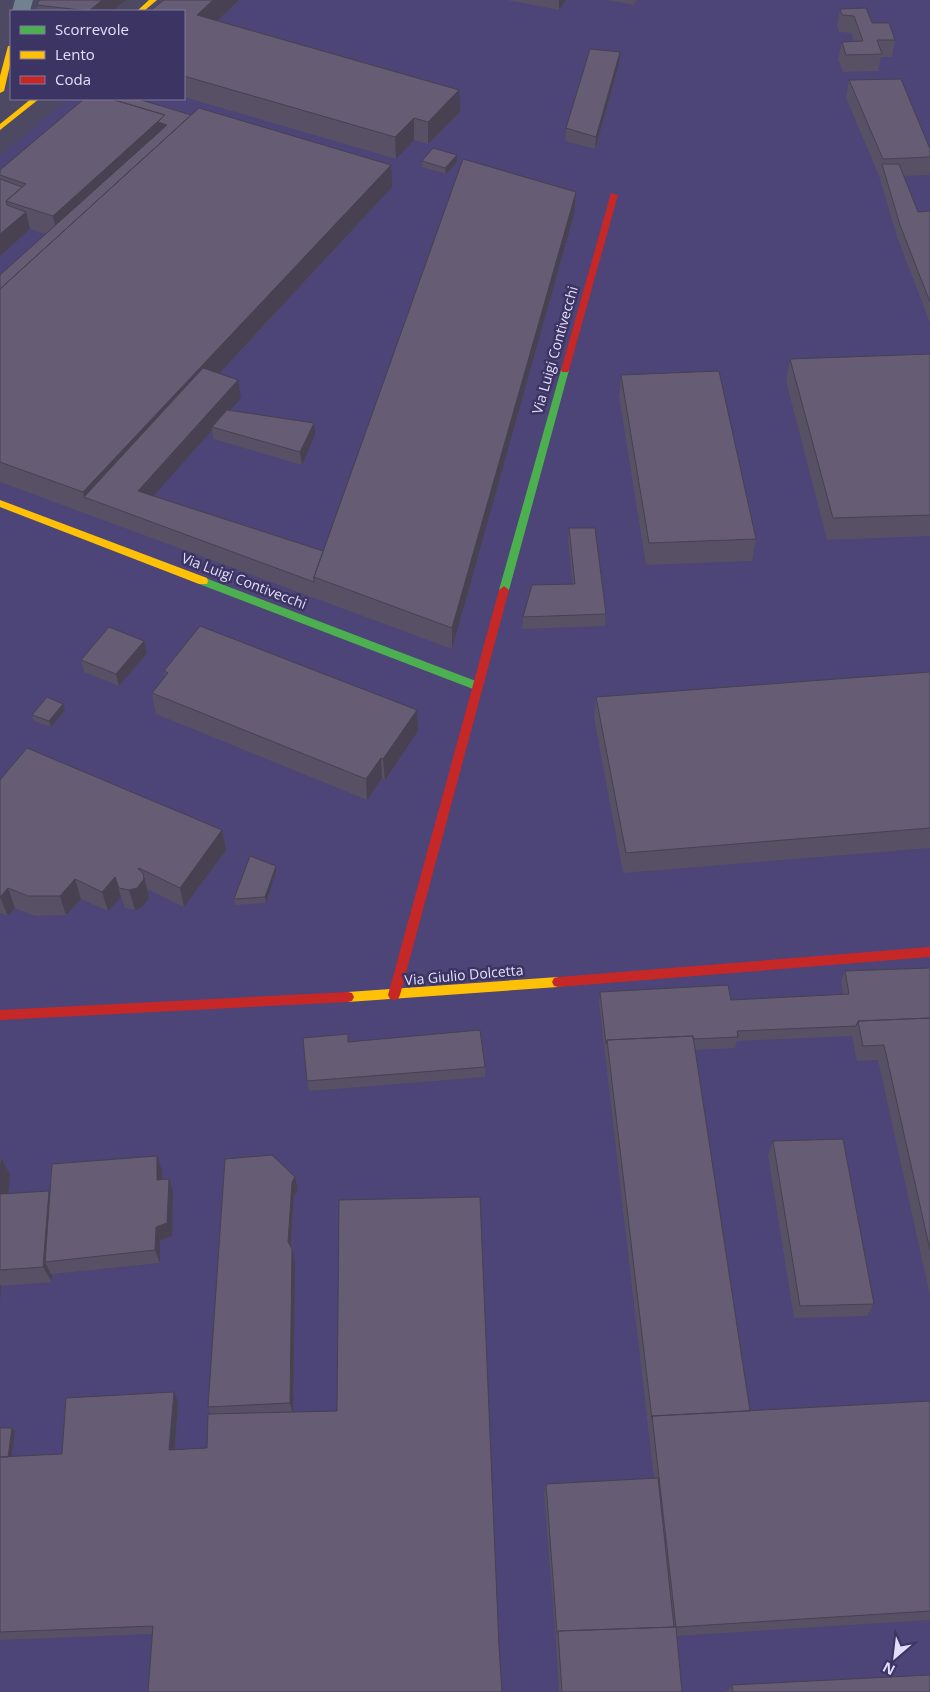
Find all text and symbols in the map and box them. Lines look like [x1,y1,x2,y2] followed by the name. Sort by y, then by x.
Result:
[10,10,185,100] legend
[55,19,129,39] text: Scorrevole
[55,44,95,64] text: Lento
[55,69,91,89] text: Coda
[527,284,582,416] street label: Via Luigi Contivecchi
[179,548,309,613] street label: Via Luigi Contivecchi
[404,960,524,989] street label: Via Giulio Dolcetta
[870,1632,920,1682] north arrow
[879,1658,898,1680] text: N

